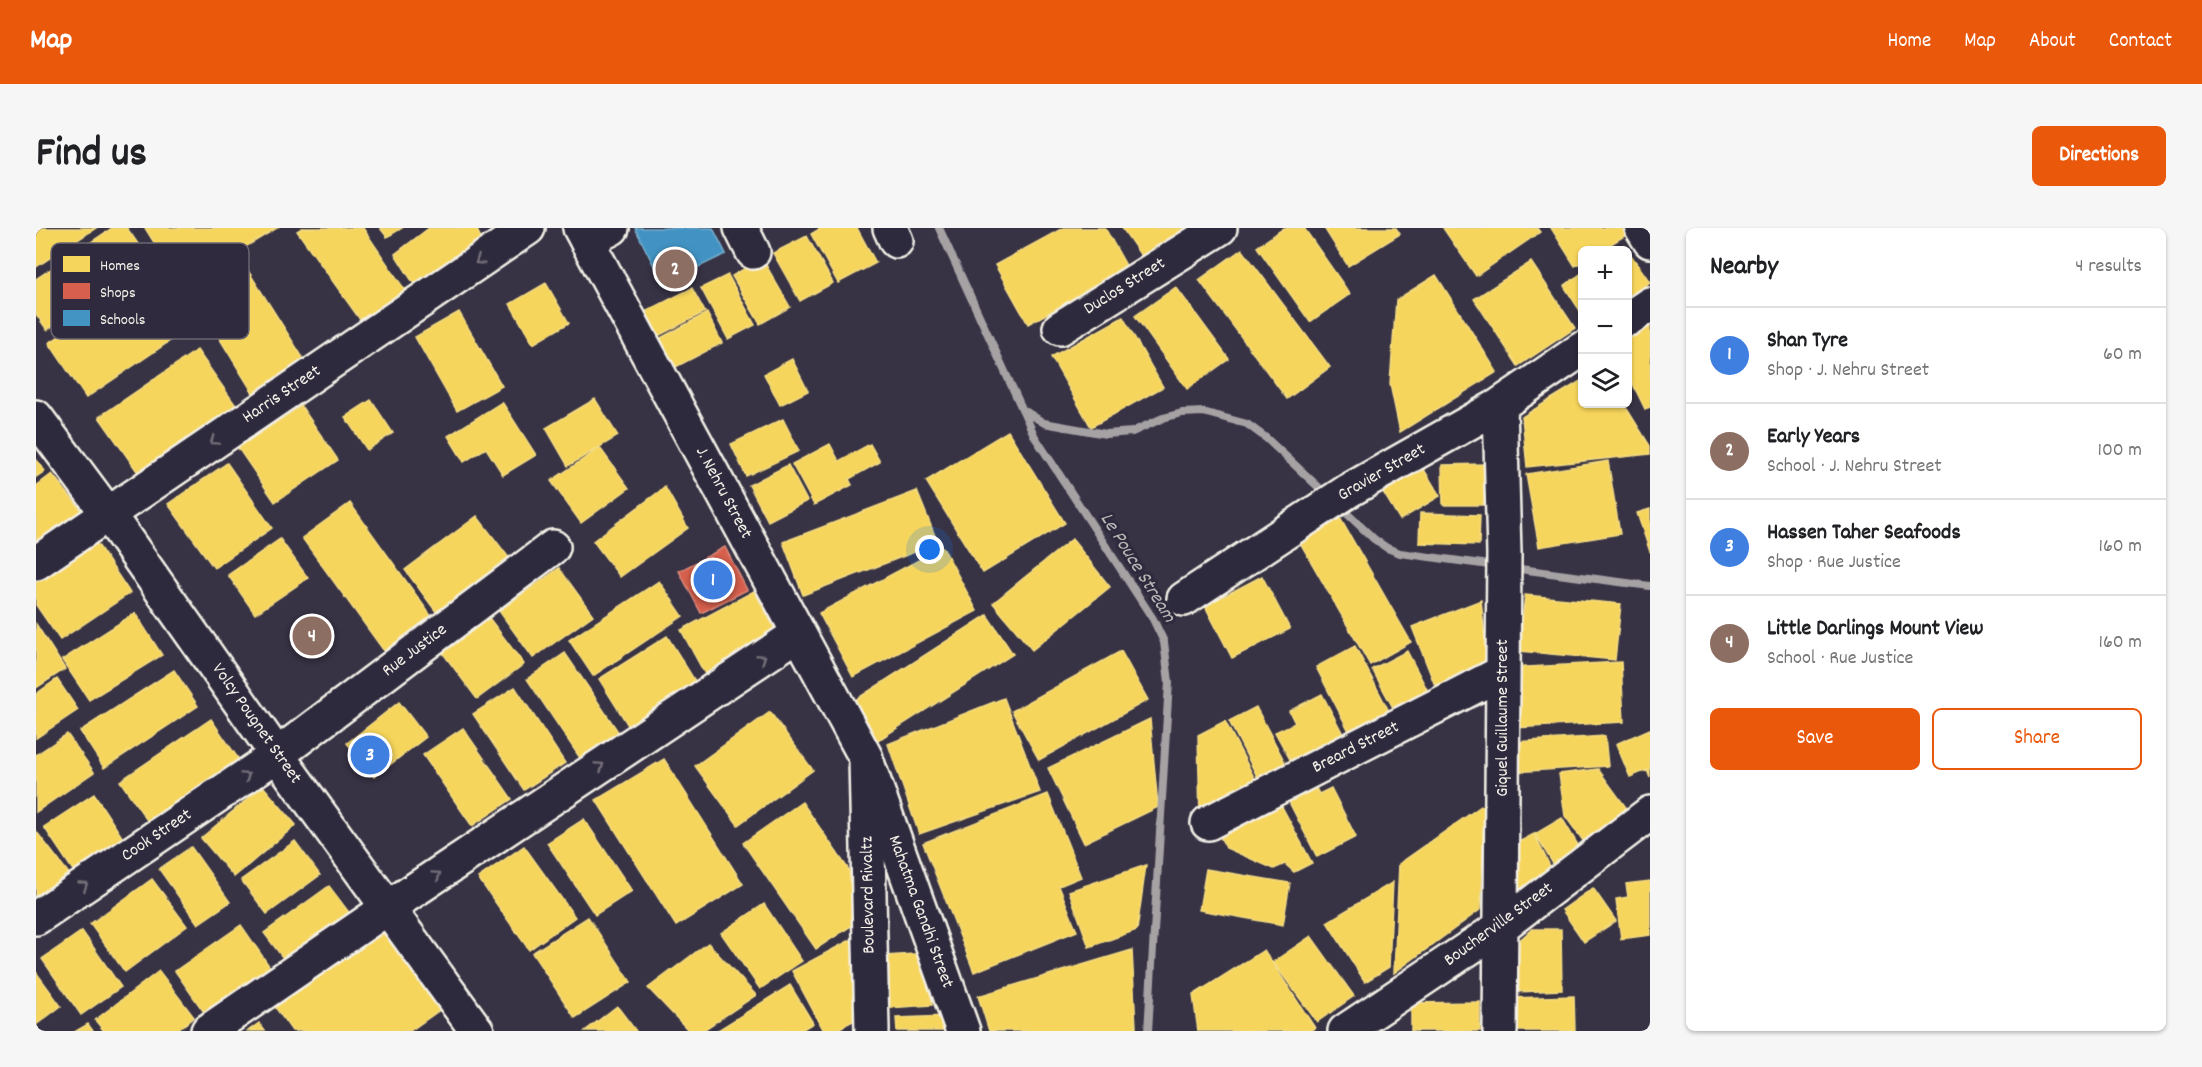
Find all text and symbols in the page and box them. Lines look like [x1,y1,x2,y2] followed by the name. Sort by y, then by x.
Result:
[30,22,72,62] text: Map
[1887,27,1931,57] text: Home
[1964,27,1996,57] text: Map
[2029,27,2076,57] text: About
[2109,27,2172,57] text: Contact
[36,126,147,186] text: Find us
[2032,126,2166,186] button: Directions
[51,243,249,339] legend
[656,246,694,291] pin: 2
[1578,246,1632,408] map controls
[1578,246,1632,300] button: +
[1710,249,1778,286] text: Nearby
[1079,252,1171,322] street label: Duclos Street
[2075,253,2142,281] text: 4 results
[475,254,486,265] one-way arrow
[100,255,140,278] text: Homes
[100,282,136,305] text: Shops
[1578,300,1632,354] button: −
[100,309,146,332] text: Schools
[1767,326,1848,357] text: Shan Tyre
[1727,341,1732,369] text: 1
[2103,341,2142,369] text: 60 m
[1578,354,1632,408] button: layers
[1767,357,1929,385] text: Shop · J. Nehru Street
[238,359,326,430] street label: Harris Street
[1767,422,1860,453] text: Early Years
[209,434,220,445] one-way arrow
[1725,437,1734,465] text: 2
[2098,437,2142,465] text: 100 m
[1334,438,1431,508] street label: Gravier Street
[688,443,758,544] street label: J. Nehru Street
[1767,453,1942,481] text: School · J. Nehru Street
[1092,508,1182,629] water label: Le Pouce Stream
[1767,518,1961,549] text: Hassen Taher Seafoods
[1725,533,1734,561] text: 3
[2099,533,2142,561] text: 160 m
[915,535,944,564] your location
[1767,549,1901,577] text: Shop · Rue Justice
[694,558,732,602] pin: 1
[292,614,332,658] pin: 4
[1767,614,1983,645] text: Little Darlings Mount View
[377,618,453,684] street label: Rue Justice
[1725,629,1734,657] text: 4
[2099,629,2142,657] text: 160 m
[1491,639,1516,797] street label: Giquel Guillaume Street
[1767,645,1913,673] text: School · Rue Justice
[755,654,766,665] one-way arrow
[205,659,307,790] street label: Volcy Pougnet Street
[1710,708,1920,770] button: Save
[1932,708,2142,770] button: Share
[1308,715,1404,781] street label: Breard Street
[350,732,390,778] pin: 3
[593,763,604,774] one-way arrow
[240,771,250,783] one-way arrow
[117,803,198,869] street label: Cook Street
[881,832,959,992] street label: Mahatma Gandhi Street
[855,836,883,954] street label: Boulevard Rivaltz
[431,871,442,882] one-way arrow
[1439,877,1559,973] street label: Boucherville Street
[78,881,89,892] one-way arrow

